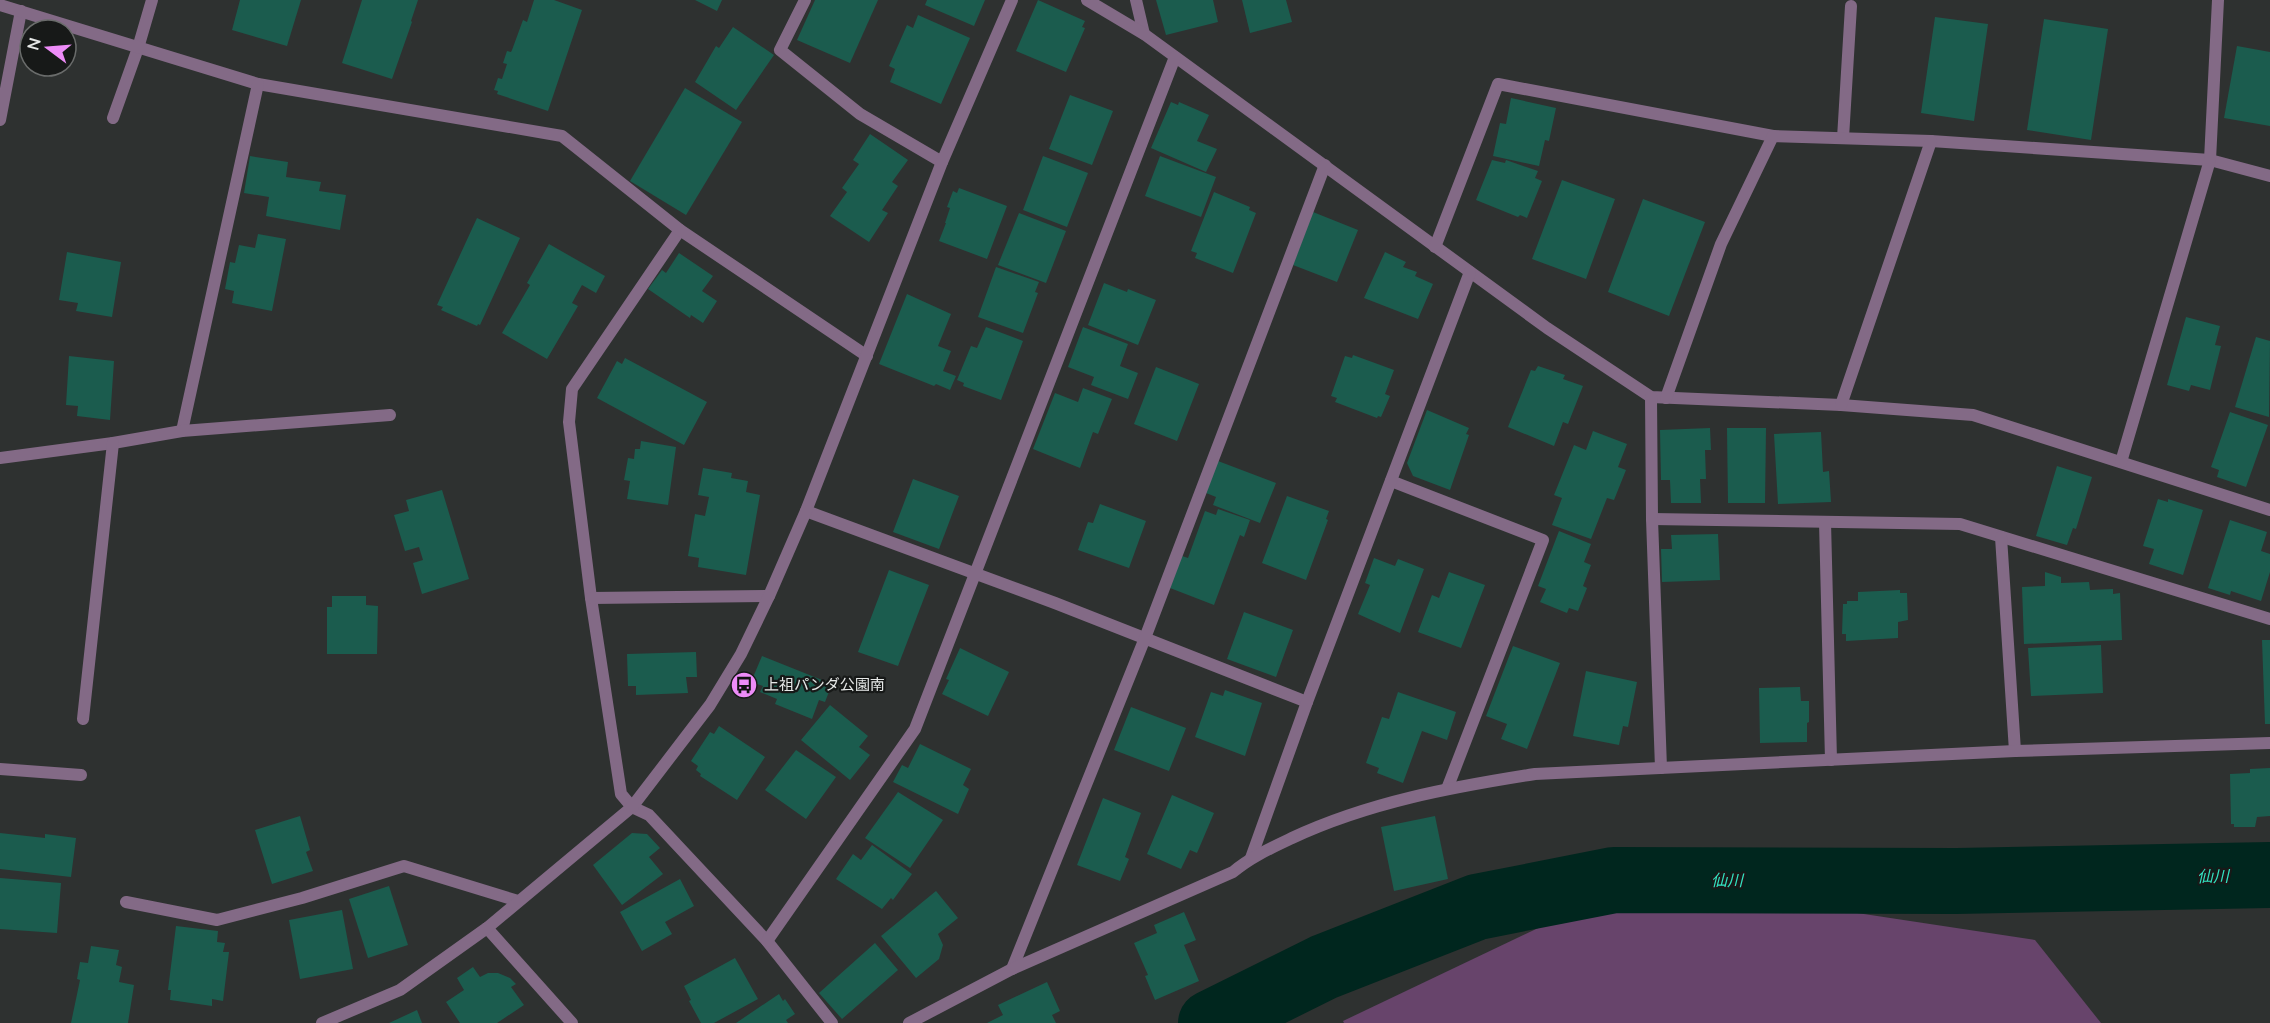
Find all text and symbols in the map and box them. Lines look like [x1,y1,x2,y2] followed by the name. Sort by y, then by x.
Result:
[18,18,78,78] north arrow
[22,35,47,53] text: N
[729,670,759,700] bus stop icon: 上祖パンダ公園南
[764,675,885,695] place label: 上祖パンダ公園南
[2197,866,2231,888] water label: 仙川
[1711,870,1745,892] water label: 仙川

